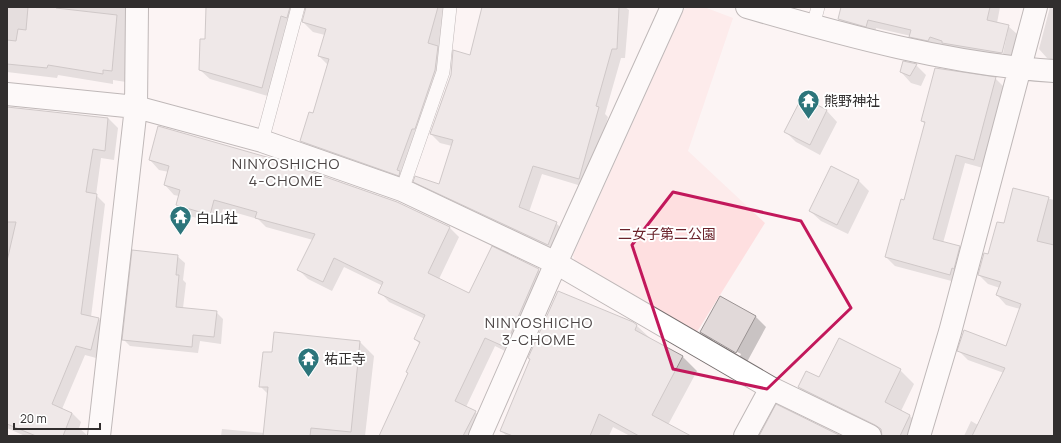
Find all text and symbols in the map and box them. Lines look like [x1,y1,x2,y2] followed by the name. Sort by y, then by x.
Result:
[795,87,821,120] temple icon: 熊野神社
[824,91,880,110] place label: 熊野神社
[232,153,340,191] district label: NINYOSHICHO 4-CHOME
[168,204,194,237] temple icon: 白山社
[196,208,238,227] place label: 白山社
[618,224,716,243] park label: 二女子第二公園
[485,312,593,350] district label: NINYOSHICHO 3-CHOME
[296,345,322,378] temple icon: 祐正寺
[324,349,366,368] place label: 祐正寺
[14,405,100,431] scale bar
[20,410,47,427] text: 20 m

